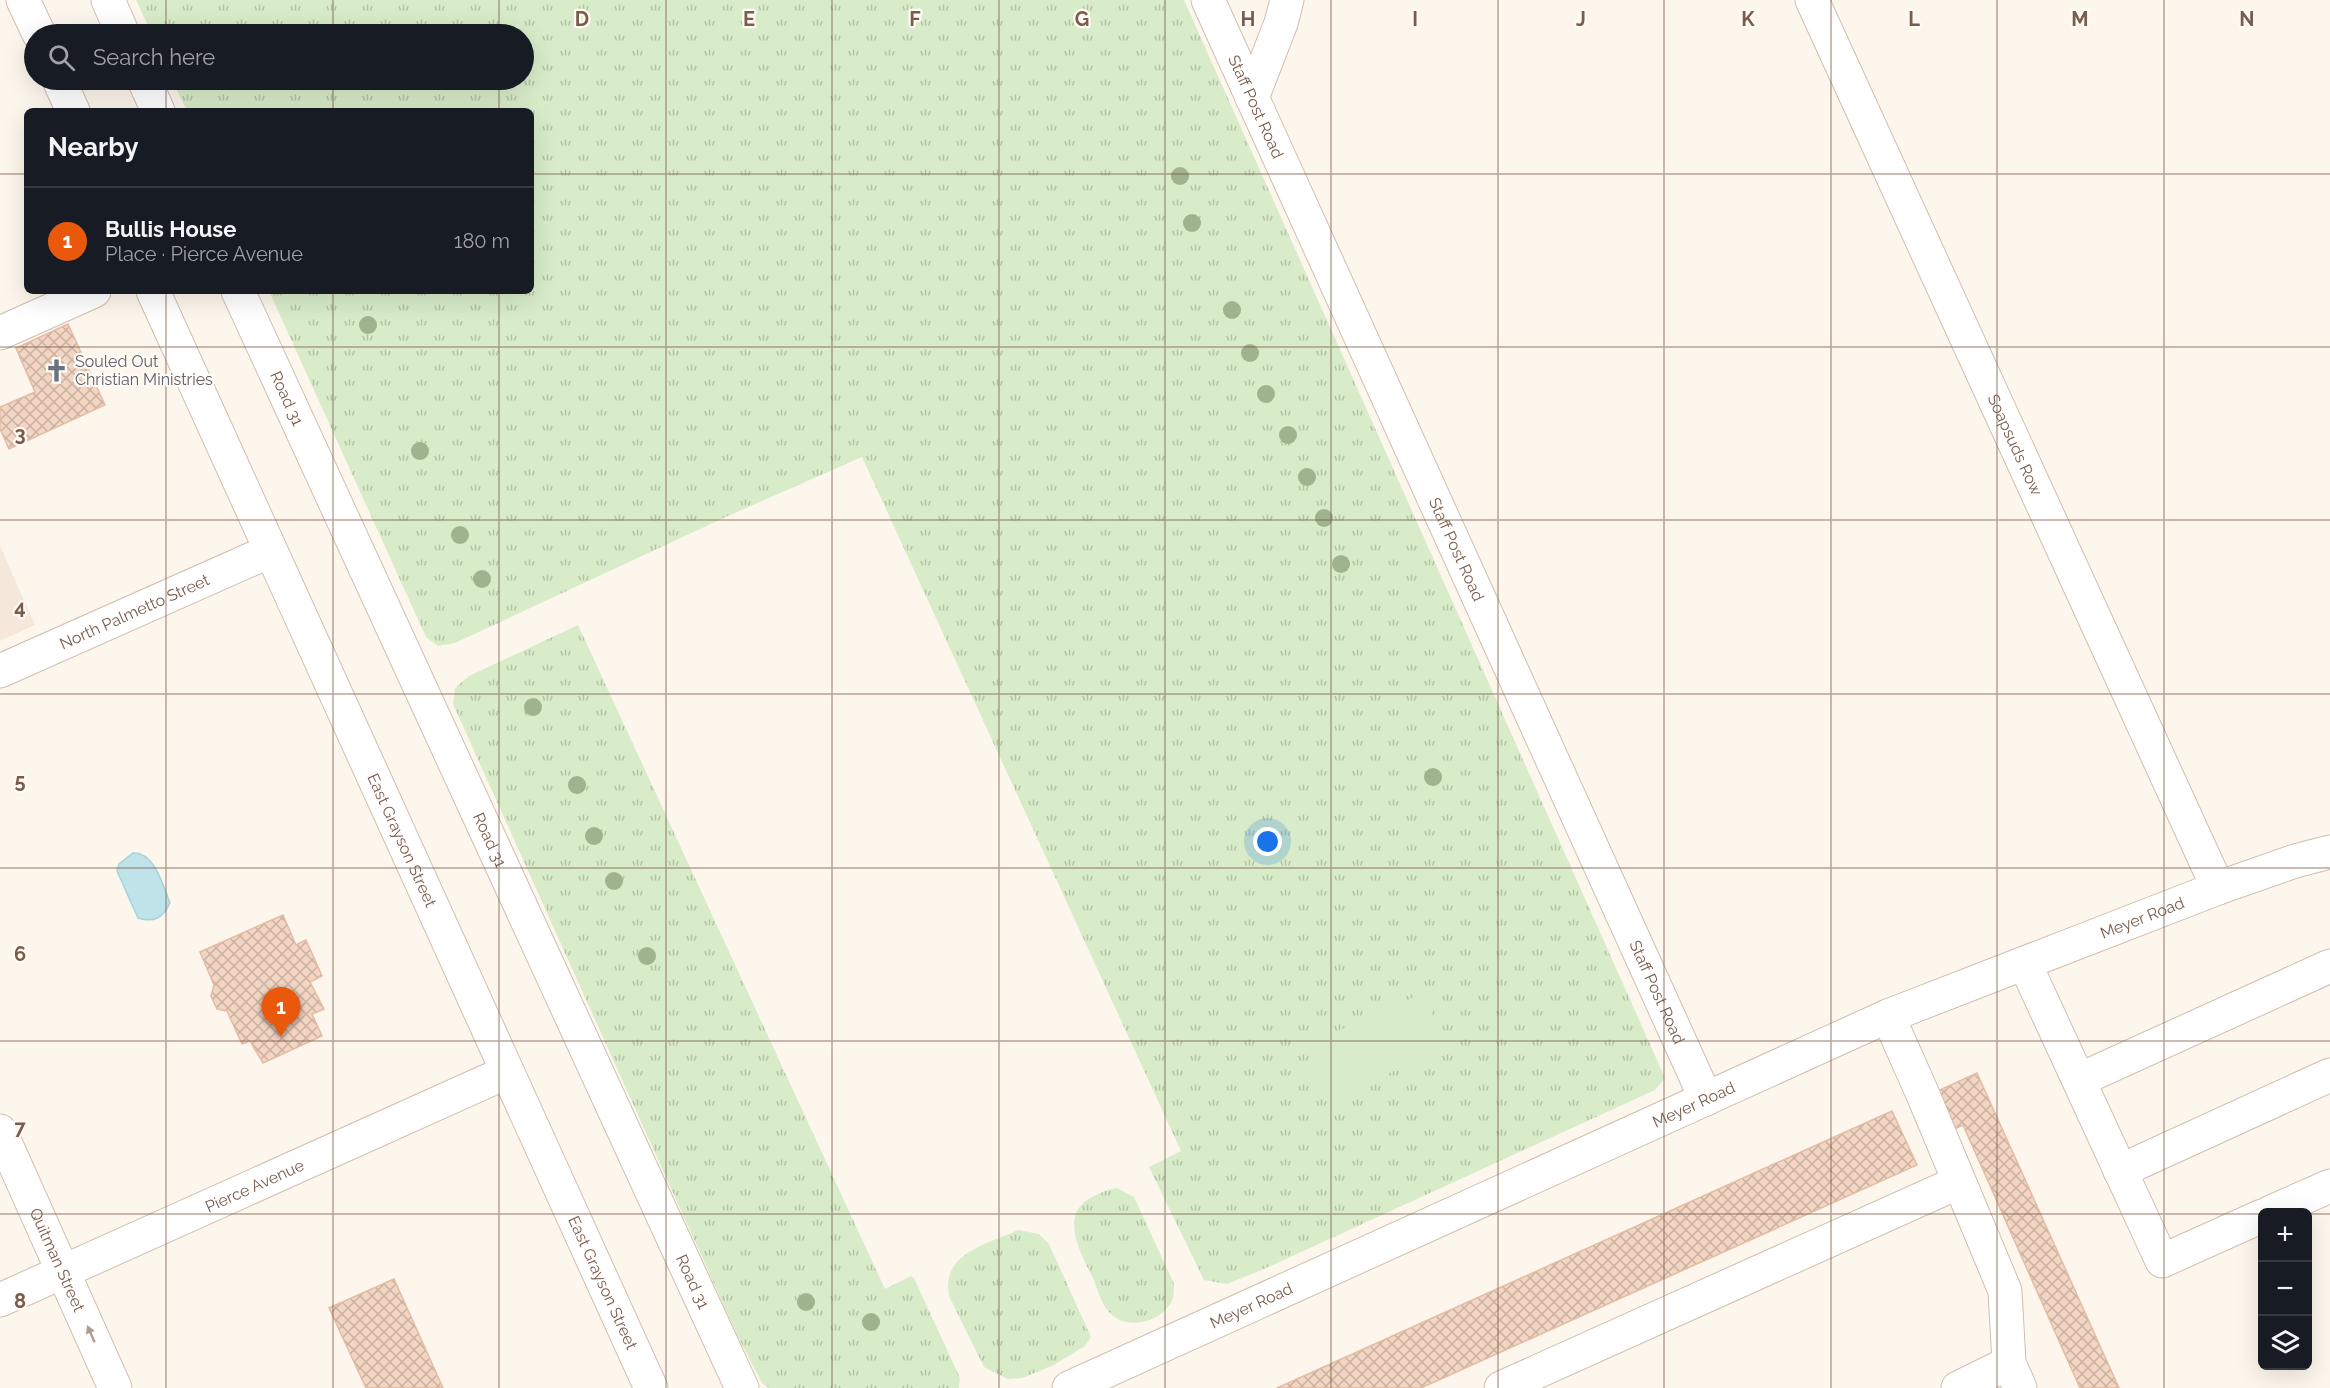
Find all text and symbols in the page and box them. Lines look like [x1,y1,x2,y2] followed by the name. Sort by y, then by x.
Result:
[575,7,589,31] text: D
[743,7,755,31] text: E
[909,7,921,31] text: F
[1075,7,1089,31] text: G
[1241,7,1255,31] text: H
[1412,7,1418,31] text: I
[1576,7,1586,31] text: J
[1741,7,1755,31] text: K
[1908,7,1920,31] text: L
[2071,7,2089,31] text: M
[2239,7,2255,31] text: N
[24,24,534,90] search box
[45,41,78,74] icon: search
[93,44,215,70] text: Search here
[1225,52,1288,161] street label: Staff Post Road
[48,132,138,162] text: Nearby
[105,216,236,242] text: Bullis House
[63,229,72,253] text: 1
[454,229,510,253] text: 180 m
[105,242,303,266] text: Place · Pierce Avenue
[75,352,213,389] place label: Souled Out Christian Ministries
[44,357,70,383] church icon: Souled Out Christian Ministries
[267,368,308,429] street label: Road 31
[1984,391,2047,498] street label: Soapsuds Row
[14,422,26,446] text: 3
[1425,494,1489,604] street label: Staff Post Road
[57,569,213,653] street label: North Palmetto Street
[14,595,26,619] text: 4
[14,769,26,793] text: 5
[364,770,441,910] street label: East Grayson Street
[469,810,511,870] street label: Road 31
[1253,827,1282,856] your location
[2097,893,2187,942] street label: Meyer Road
[1626,937,1689,1047] street label: Staff Post Road
[14,942,26,966] text: 6
[262,988,300,1037] pin: 1
[1649,1077,1738,1131] street label: Meyer Road
[14,1116,26,1140] text: 7
[202,1155,307,1216] street label: Pierce Avenue
[26,1205,89,1315] street label: Quitman Street
[2258,1208,2312,1370] map controls
[2258,1208,2312,1262] button: +
[565,1213,642,1353] street label: East Grayson Street
[672,1251,714,1312] street label: Road 31
[2258,1262,2312,1316] button: −
[1207,1278,1295,1332] street label: Meyer Road
[14,1289,26,1313] text: 8
[2258,1316,2312,1370] button: layers
[87,1326,96,1343] one-way arrow

